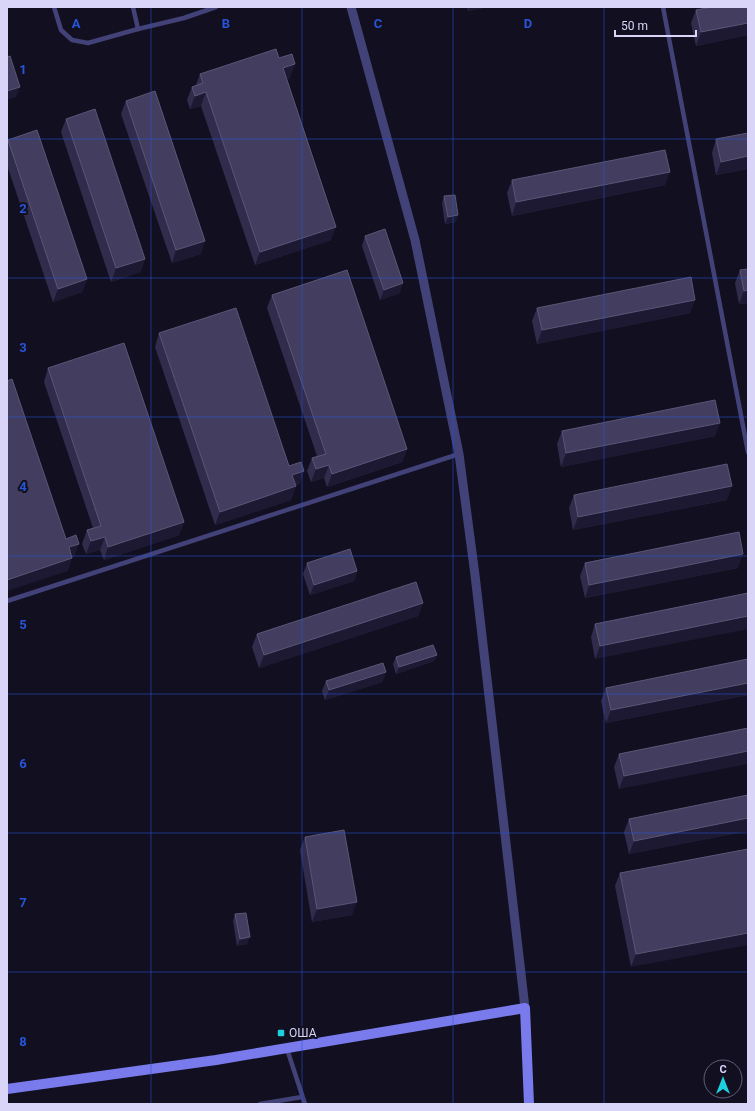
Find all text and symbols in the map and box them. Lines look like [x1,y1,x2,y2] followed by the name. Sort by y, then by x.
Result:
[615,12,696,38] scale bar
[72,16,81,31] text: A
[222,16,230,31] text: B
[374,16,383,31] text: C
[524,16,532,31] text: D
[621,19,648,33] text: 50 m
[19,62,27,77] text: 1
[19,201,27,216] text: 2
[19,340,27,355] text: 3
[19,479,27,494] text: 4
[19,617,27,632] text: 5
[19,756,27,771] text: 6
[19,895,27,910] text: 7
[289,1026,317,1040] place label: ОША
[276,1028,286,1038] marker: ОША
[19,1034,27,1049] text: 8
[703,1059,743,1099] north arrow
[719,1063,727,1076] text: С

